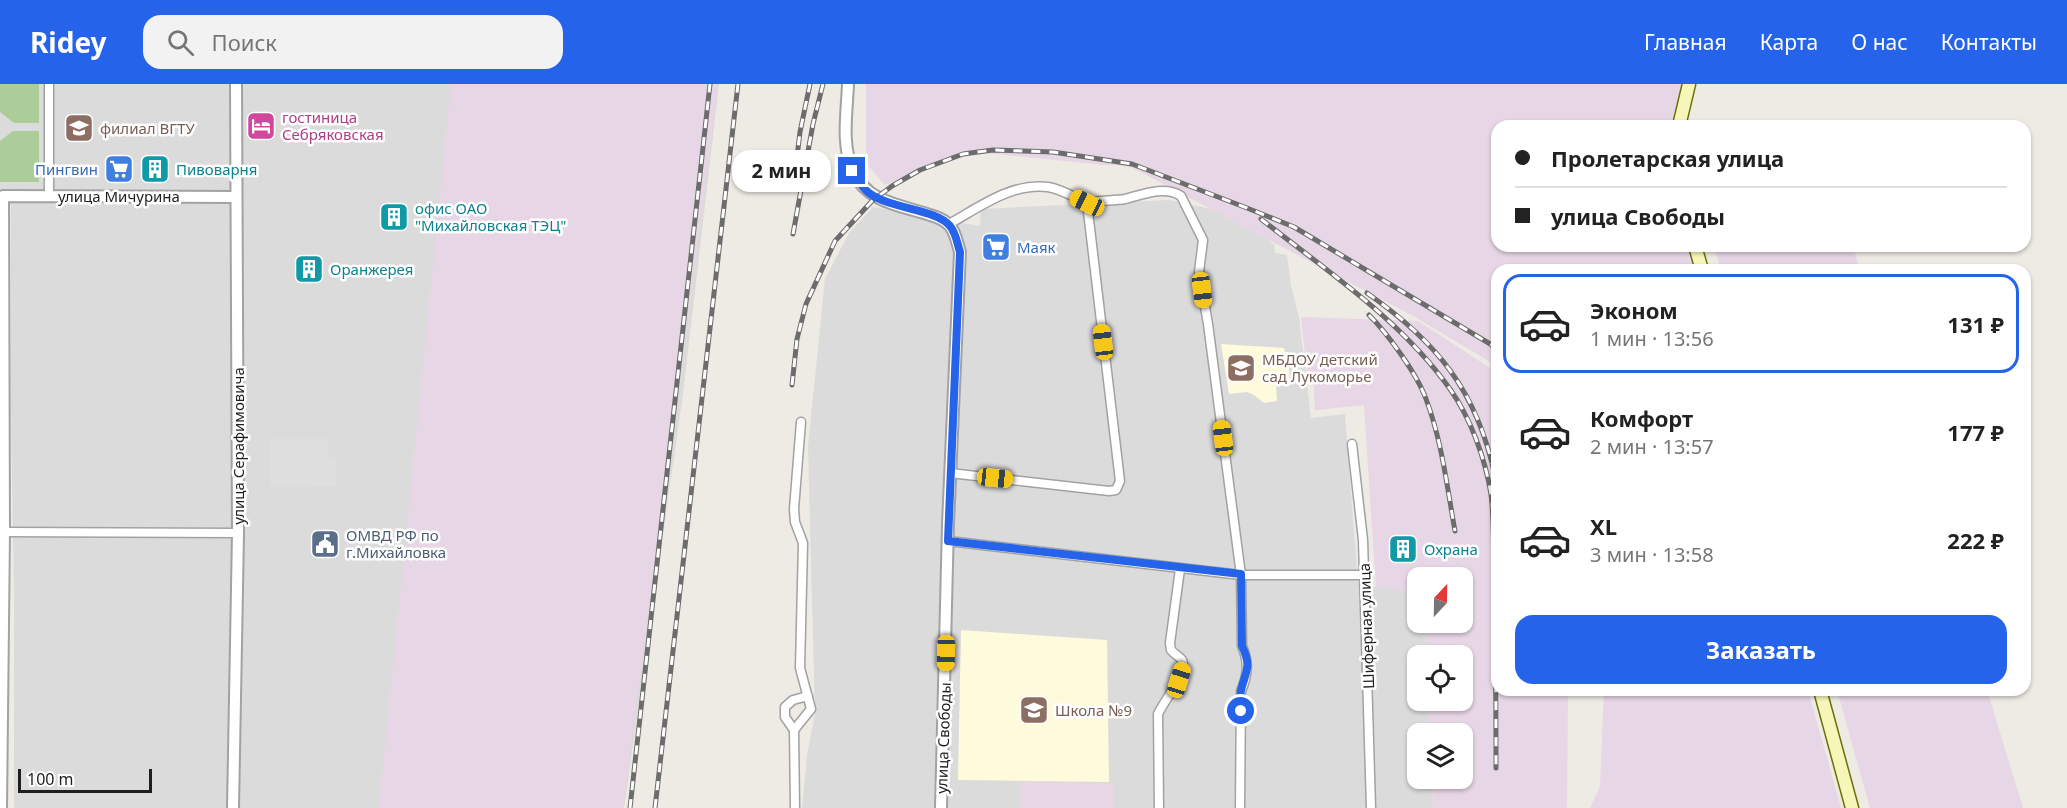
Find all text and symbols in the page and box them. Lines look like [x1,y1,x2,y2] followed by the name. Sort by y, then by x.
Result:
[143,15,563,69] search box
[30,23,107,61] text: Ridey
[164,26,197,59] icon: search
[212,27,277,57] text: Поиск
[1644,28,1727,56] text: Главная
[1760,28,1818,56] text: Карта
[1851,28,1908,56] text: О нас
[1941,28,2037,56] text: Контакты
[282,107,384,144] place label: гостиница Себряковская
[245,110,277,142] hotel icon: гостиница Себряковская
[63,112,95,144] school or university icon: филиал ВГТУ
[100,118,196,138] place label: филиал ВГТУ
[1551,143,1784,173] text: Пролетарская улица
[732,150,831,192] callout: 2 мин
[103,153,135,185] supermarket icon: Пингвин
[139,153,171,185] building icon: Пивоварня
[752,157,811,184] text: 2 мин
[838,157,865,184] route end
[35,159,98,179] place label: Пингвин
[176,159,257,179] place label: Пивоварня
[58,186,180,206] street label: улица Мичурина
[1067,187,1107,219] car
[415,198,566,235] place label: офис ОАО "Михайловская ТЭЦ"
[378,201,410,233] building icon: офис ОАО "Михайловская ТЭЦ"
[1551,201,1725,231] text: улица Свободы
[980,231,1012,263] supermarket icon: Mаяк
[1017,237,1056,257] place label: Mаяк
[293,253,325,285] building icon: Оранжерея
[330,259,413,279] place label: Оранжерея
[1191,271,1213,309] car
[1590,295,1678,325] text: Эконом
[1518,297,1572,351] icon: car
[1947,309,2004,339] text: 131 ₽
[1092,323,1114,361] car
[1590,325,1714,352] text: 1 мин · 13:56
[1262,349,1378,386] place label: МБДОУ детский сад Лукоморье
[1225,352,1257,384] school or university icon: МБДОУ детский сад Лукоморье
[228,367,248,525] street label: улица Серафимовича
[1590,403,1693,433] text: Комфорт
[1518,405,1572,459] icon: car
[1947,417,2004,447] text: 177 ₽
[1212,419,1234,457] car
[1590,433,1714,460] text: 2 мин · 13:57
[976,467,1014,489] car
[1590,511,1617,541] text: XL
[1518,513,1572,567] icon: car
[346,525,446,562] place label: ОМВД РФ по г.Михайловка
[1947,525,2004,555] text: 222 ₽
[309,528,341,560] public building icon: ОМВД РФ по г.Михайловка
[1387,533,1419,565] building icon: Охрана
[1424,539,1478,559] place label: Охрана
[1590,541,1714,568] text: 3 мин · 13:58
[1354,563,1378,689] street label: Шиферная улица
[1407,567,1473,633] north arrow
[1407,567,1473,789] map controls
[1515,615,2007,684] button: Заказать
[937,635,955,671] car
[1407,645,1473,711] button: locate
[1165,660,1193,700] car
[931,682,955,794] street label: улица Свободы
[1018,694,1050,726] school or university icon: Школа №9
[1227,697,1254,724] route start
[1055,700,1132,720] place label: Школа №9
[1407,723,1473,789] button: layers
[18,766,152,794] scale bar
[27,768,74,790] text: 100 m

